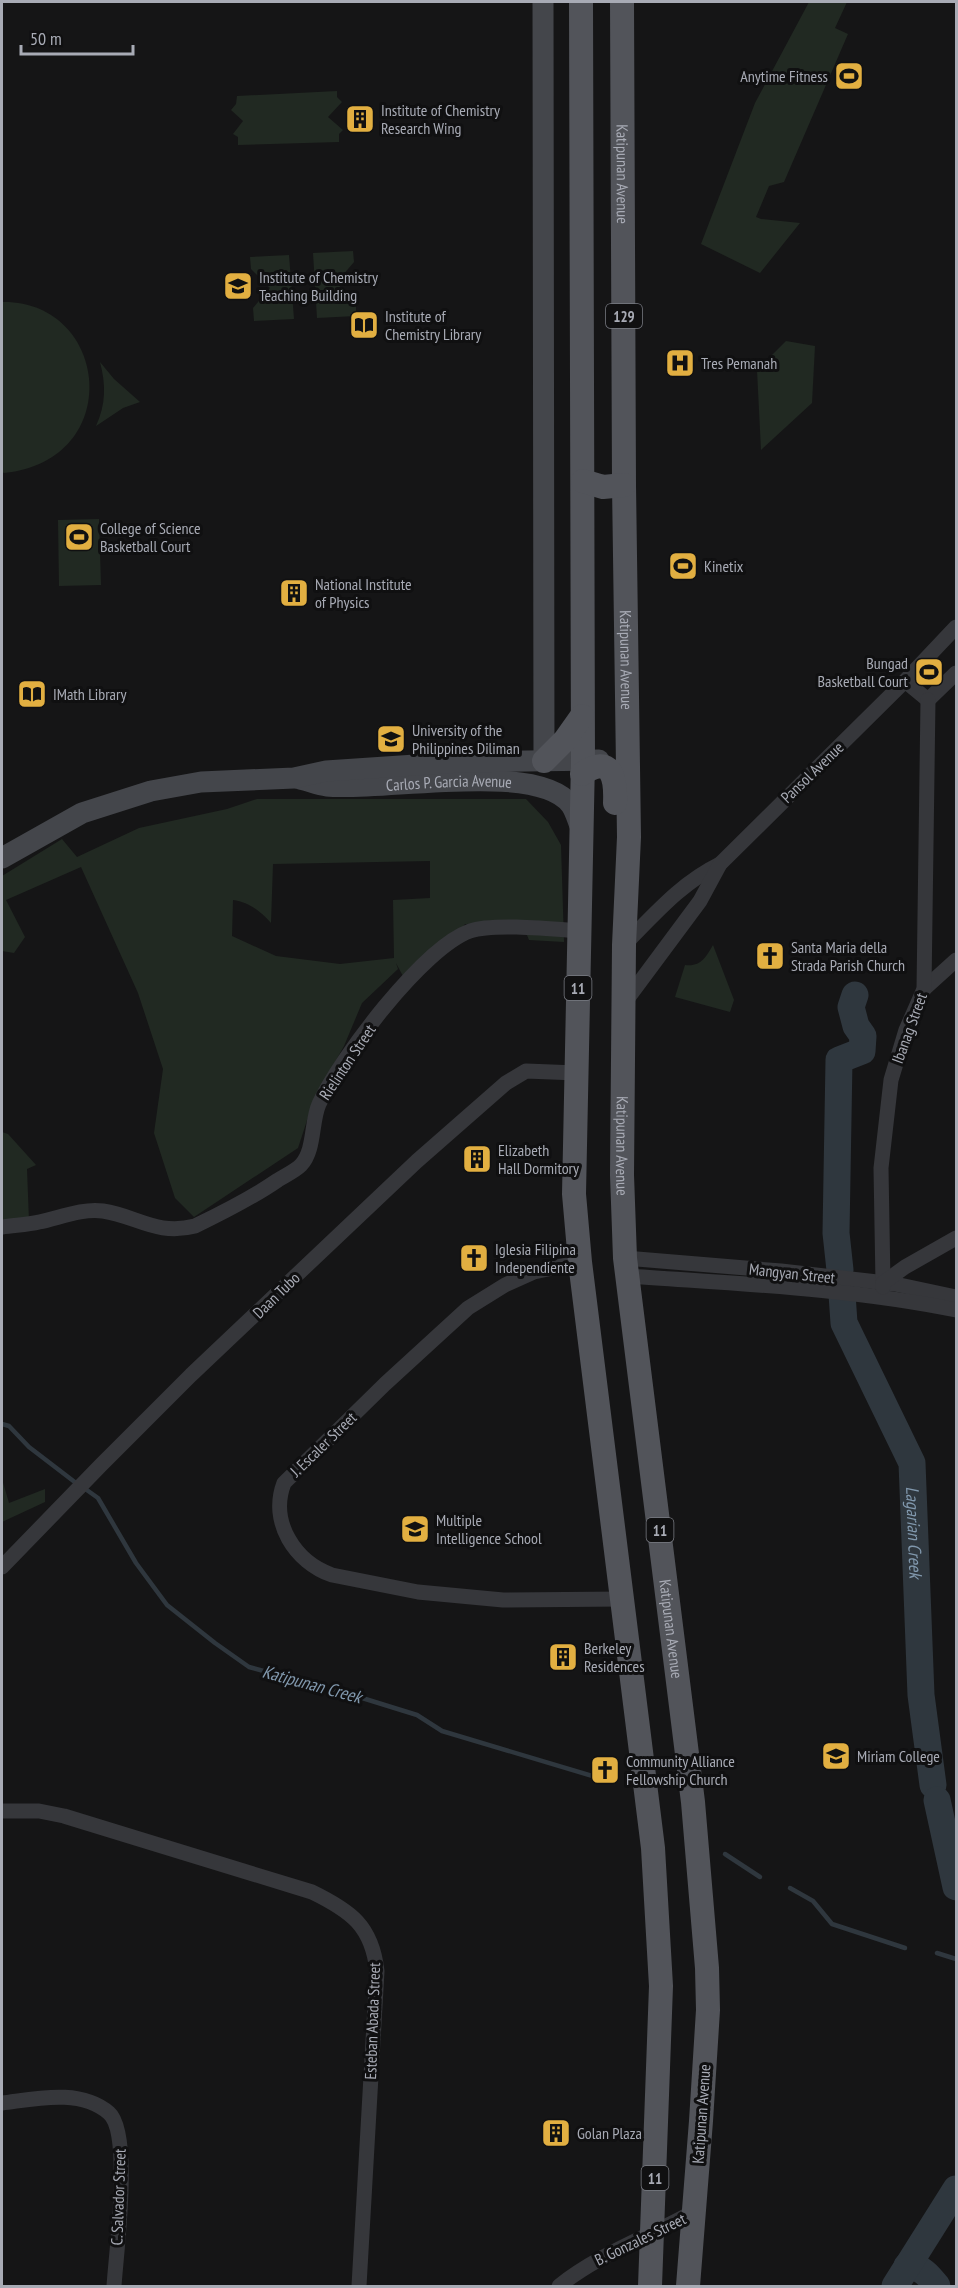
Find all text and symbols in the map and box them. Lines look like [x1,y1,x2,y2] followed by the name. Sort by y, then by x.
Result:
[21,18,134,56] scale bar
[30,27,62,50] text: 50 m
[833,60,865,92] sports icon: Anytime Fitness
[740,66,828,86] place label: Anytime Fitness
[381,100,500,138] place label: Institute of Chemistry Research Wing
[344,103,376,135] building icon: Institute of Chemistry Research Wing
[613,124,633,224] street label: Katipunan Avenue
[259,267,378,305] place label: Institute of Chemistry Teaching Building
[222,270,254,302] school or university icon: Institute of Chemistry Teaching Building
[606,304,642,328] road number: 129
[385,306,481,344] place label: Institute of Chemistry Library
[348,309,380,341] library icon: Institute of Chemistry Library
[664,347,696,379] hospital icon: Tres Pemanah
[701,353,777,373] place label: Tres Pemanah
[100,518,201,556] place label: College of Science Basketball Court
[63,521,95,553] sports icon: College of Science Basketball Court
[667,550,699,582] sports icon: Kinetix
[704,556,744,576] place label: Kinetix
[315,574,412,612] place label: National Institute of Physics
[278,577,310,609] building icon: National Institute of Physics
[616,610,637,710] street label: Katipunan Avenue
[818,653,909,691] place label: Bungad Basketball Court
[913,656,945,688] sports icon: Bungad Basketball Court
[16,678,48,710] library icon: IMath Library
[53,684,126,704] place label: IMath Library
[412,720,520,758] place label: University of the Philippines Diliman
[375,723,407,755] school or university icon: University of the Philippines Diliman
[776,737,848,807] street label: Pansol Avenue
[385,771,513,795] street label: Carlos P. Garcia Avenue
[791,937,905,975] place label: Santa Maria della Strada Parish Church
[754,940,786,972] church icon: Santa Maria della Strada Parish Church
[564,976,592,1000] road number: 11
[887,989,931,1066] street label: Ibanag Street
[314,1020,380,1104] street label: Rielinton Street
[612,1096,633,1196] street label: Katipunan Avenue
[498,1140,579,1178] place label: Elizabeth Hall Dormitory
[461,1143,493,1175] building icon: Elizabeth Hall Dormitory
[495,1239,576,1277] place label: Iglesia Filipina Independiente
[458,1242,490,1274] church icon: Iglesia Filipina Independiente
[748,1259,837,1288] street label: Mangyan Street
[248,1268,304,1322] street label: Daan Tubo
[285,1407,361,1481] street label: J. Escaler Street
[901,1486,928,1581] water label: Lagarian Creek
[436,1510,542,1548] place label: Multiple Intelligence School
[399,1513,431,1545] school or university icon: Multiple Intelligence School
[646,1518,674,1542] road number: 11
[655,1578,687,1680] street label: Katipunan Avenue
[584,1638,645,1676] place label: Berkeley Residences
[547,1641,579,1673] building icon: Berkeley Residences
[260,1660,366,1709] water label: Katipunan Creek
[820,1740,852,1772] school or university icon: Miriam College
[857,1746,940,1766] place label: Miriam College
[626,1751,735,1789] place label: Community Alliance Fellowship Church
[589,1754,621,1786] church icon: Community Alliance Fellowship Church
[360,1961,384,2080] street label: Esteban Abada Street
[688,2064,714,2164] street label: Katipunan Avenue
[540,2117,572,2149] building icon: Golan Plaza
[577,2123,642,2143] place label: Golan Plaza
[106,2148,130,2246] street label: C. Salvador Street
[642,2166,668,2190] road number: 11
[591,2208,689,2270] street label: B. Gonzales Street

